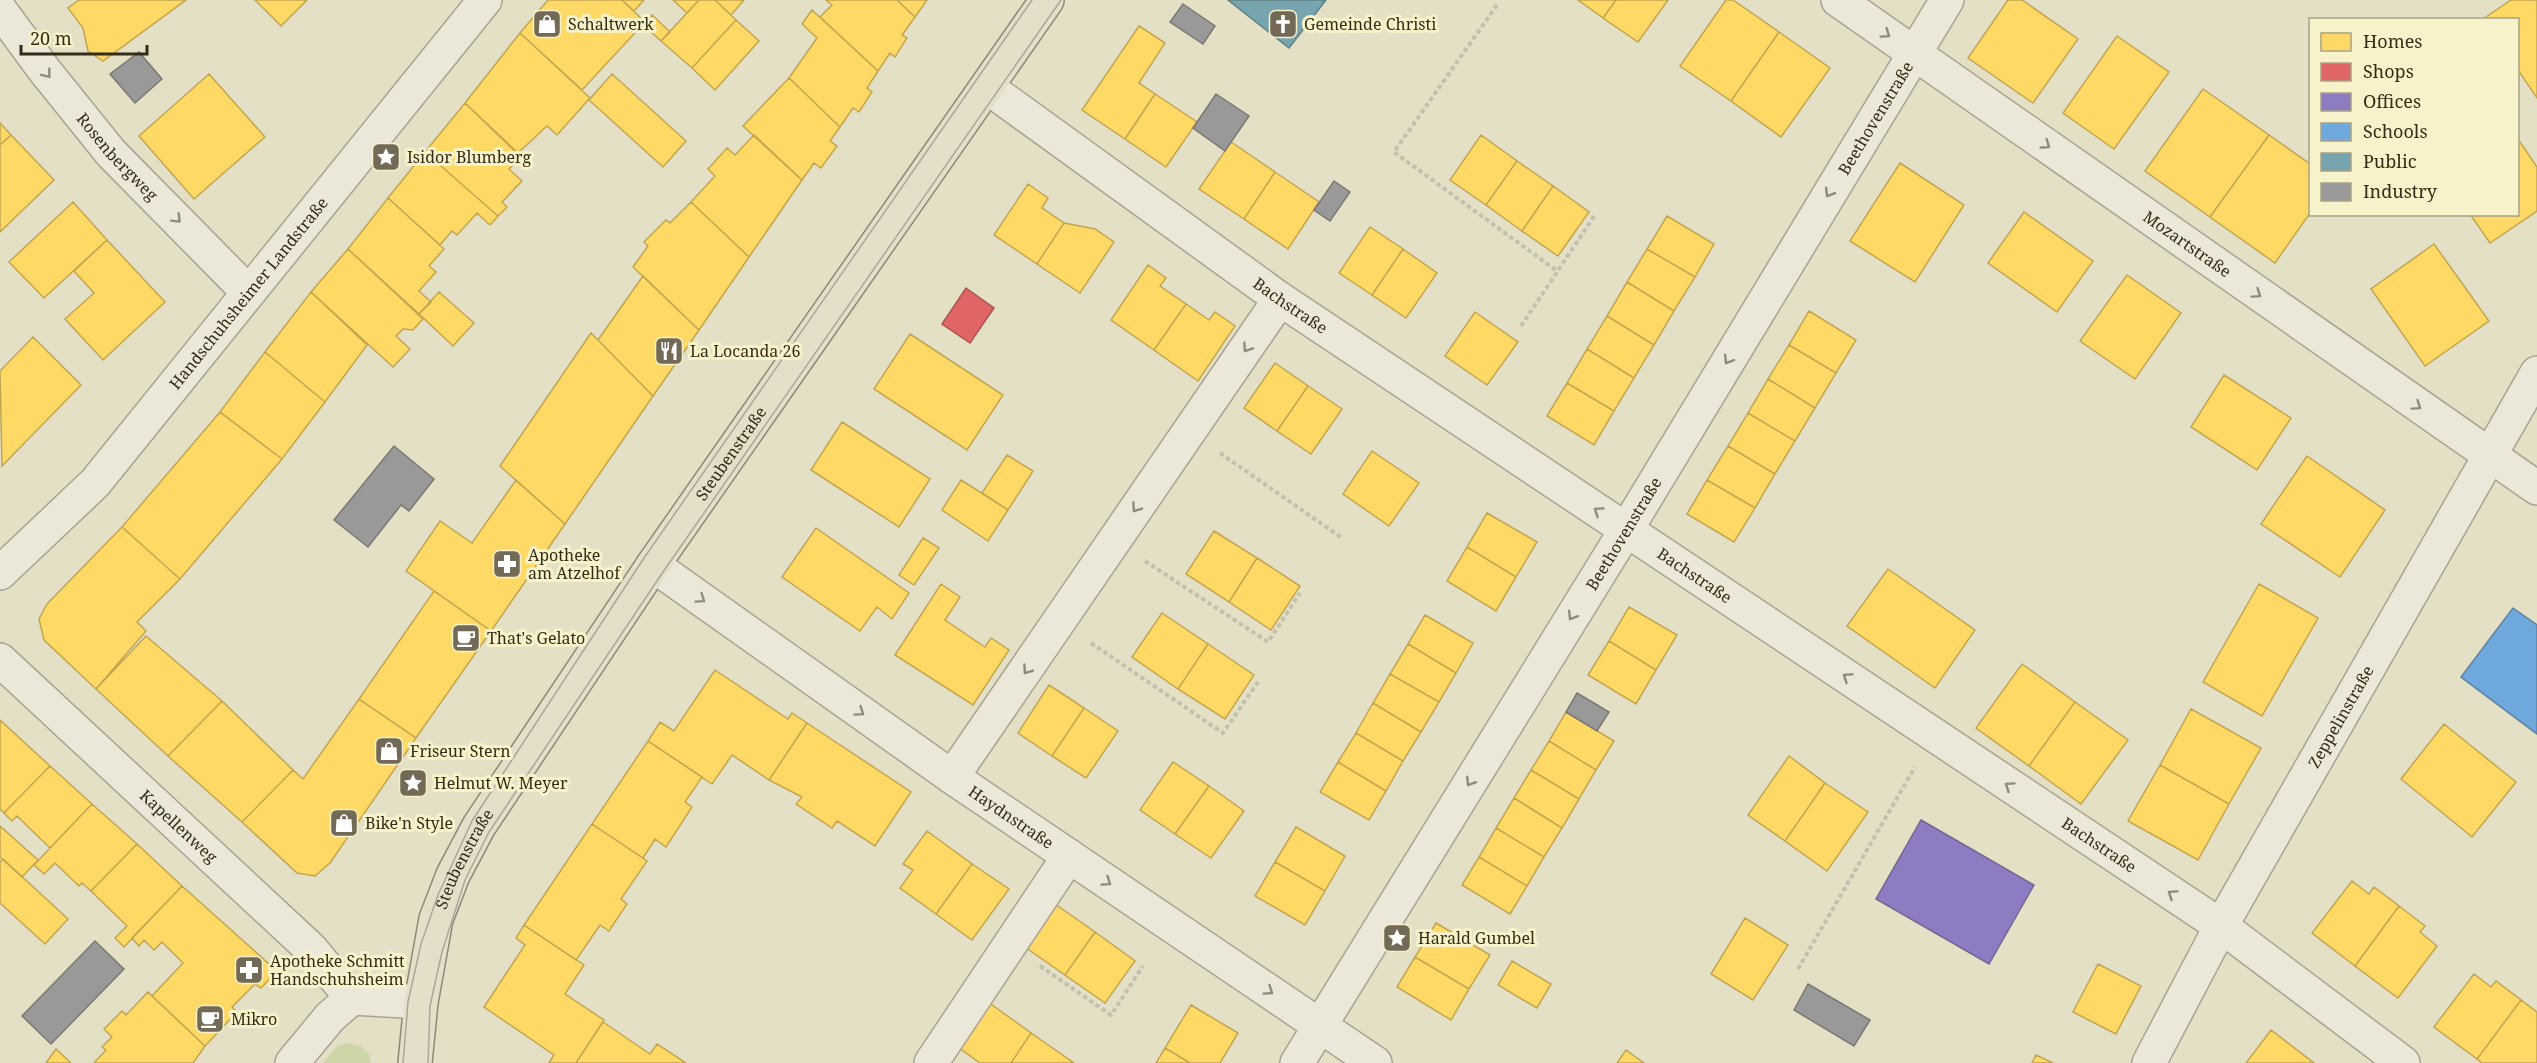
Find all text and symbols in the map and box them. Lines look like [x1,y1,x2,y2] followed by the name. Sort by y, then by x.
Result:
[531,8,563,40] shop icon: Schaltwerk
[1267,8,1299,40] church icon: Gemeinde Christi
[568,13,654,35] place label: Schaltwerk
[1304,13,1436,35] place label: Gemeinde Christi
[21,18,147,56] scale bar
[2309,18,2519,216] legend
[30,26,72,50] text: 20 m
[1880,27,1891,38] one-way arrow
[2363,29,2422,53] text: Homes
[1833,57,1918,179] street label: Beethovenstraße
[2363,59,2414,83] text: Shops
[40,67,51,78] one-way arrow
[2363,89,2421,113] text: Offices
[72,108,163,206] street label: Rosenbergweg
[2363,119,2428,143] text: Schools
[2039,138,2050,149] one-way arrow
[370,141,402,173] place icon: Isidor Blumberg
[407,146,532,168] place label: Isidor Blumberg
[2363,149,2417,173] text: Public
[2363,179,2438,203] text: Industry
[1825,187,1837,197] one-way arrow
[164,192,333,394] street label: Handschuhsheimer Landstraße
[2139,205,2236,282] street label: Mozartstraße
[169,212,180,223] one-way arrow
[1249,272,1332,339] street label: Bachstraße
[2251,287,2262,298] one-way arrow
[653,335,685,367] restaurant icon: La Locanda 26
[690,340,800,362] place label: La Locanda 26
[1243,341,1254,352] one-way arrow
[1724,354,1736,364] one-way arrow
[2410,399,2421,410] one-way arrow
[690,402,771,505] street label: Steubenstraße
[1581,473,1667,594] street label: Beethovenstraße
[1132,502,1143,513] one-way arrow
[1593,507,1604,518] one-way arrow
[1653,542,1736,608] street label: Bachstraße
[528,544,622,584] place label: Apotheke am Atzelhof
[491,548,523,580] pharmacy icon: Apotheke am Atzelhof
[695,592,706,603] one-way arrow
[1568,610,1580,620] one-way arrow
[450,622,482,654] cafe icon: That's Gelato
[487,627,585,649] place label: That's Gelato
[2303,661,2379,772] street label: Zeppelinstraße
[1023,663,1034,674] one-way arrow
[1843,673,1853,685] one-way arrow
[854,705,865,716] one-way arrow
[373,735,405,767] shop icon: Friseur Stern
[410,740,510,762] place label: Friseur Stern
[397,767,429,799] place icon: Helmut W. Meyer
[434,772,568,794] place label: Helmut W. Meyer
[1466,775,1477,786] one-way arrow
[964,780,1058,854] street label: Haydnstraße
[2005,782,2016,793] one-way arrow
[135,785,223,868] street label: Kapellenweg
[430,804,498,912] street label: Steubenstraße
[328,807,360,839] shop icon: Bike'n Style
[365,812,453,834] place label: Bike'n Style
[2057,812,2141,878] street label: Bachstraße
[1101,875,1112,886] one-way arrow
[2168,889,2178,901] one-way arrow
[1381,922,1413,954] place icon: Harald Gumbel
[1418,927,1535,949] place label: Harald Gumbel
[270,950,405,990] place label: Apotheke Schmitt Handschuhsheim
[233,954,265,986] pharmacy icon: Apotheke Schmitt Handschuhsheim
[1262,984,1273,995] one-way arrow
[194,1003,226,1035] cafe icon: Mikro
[231,1008,277,1030] place label: Mikro

